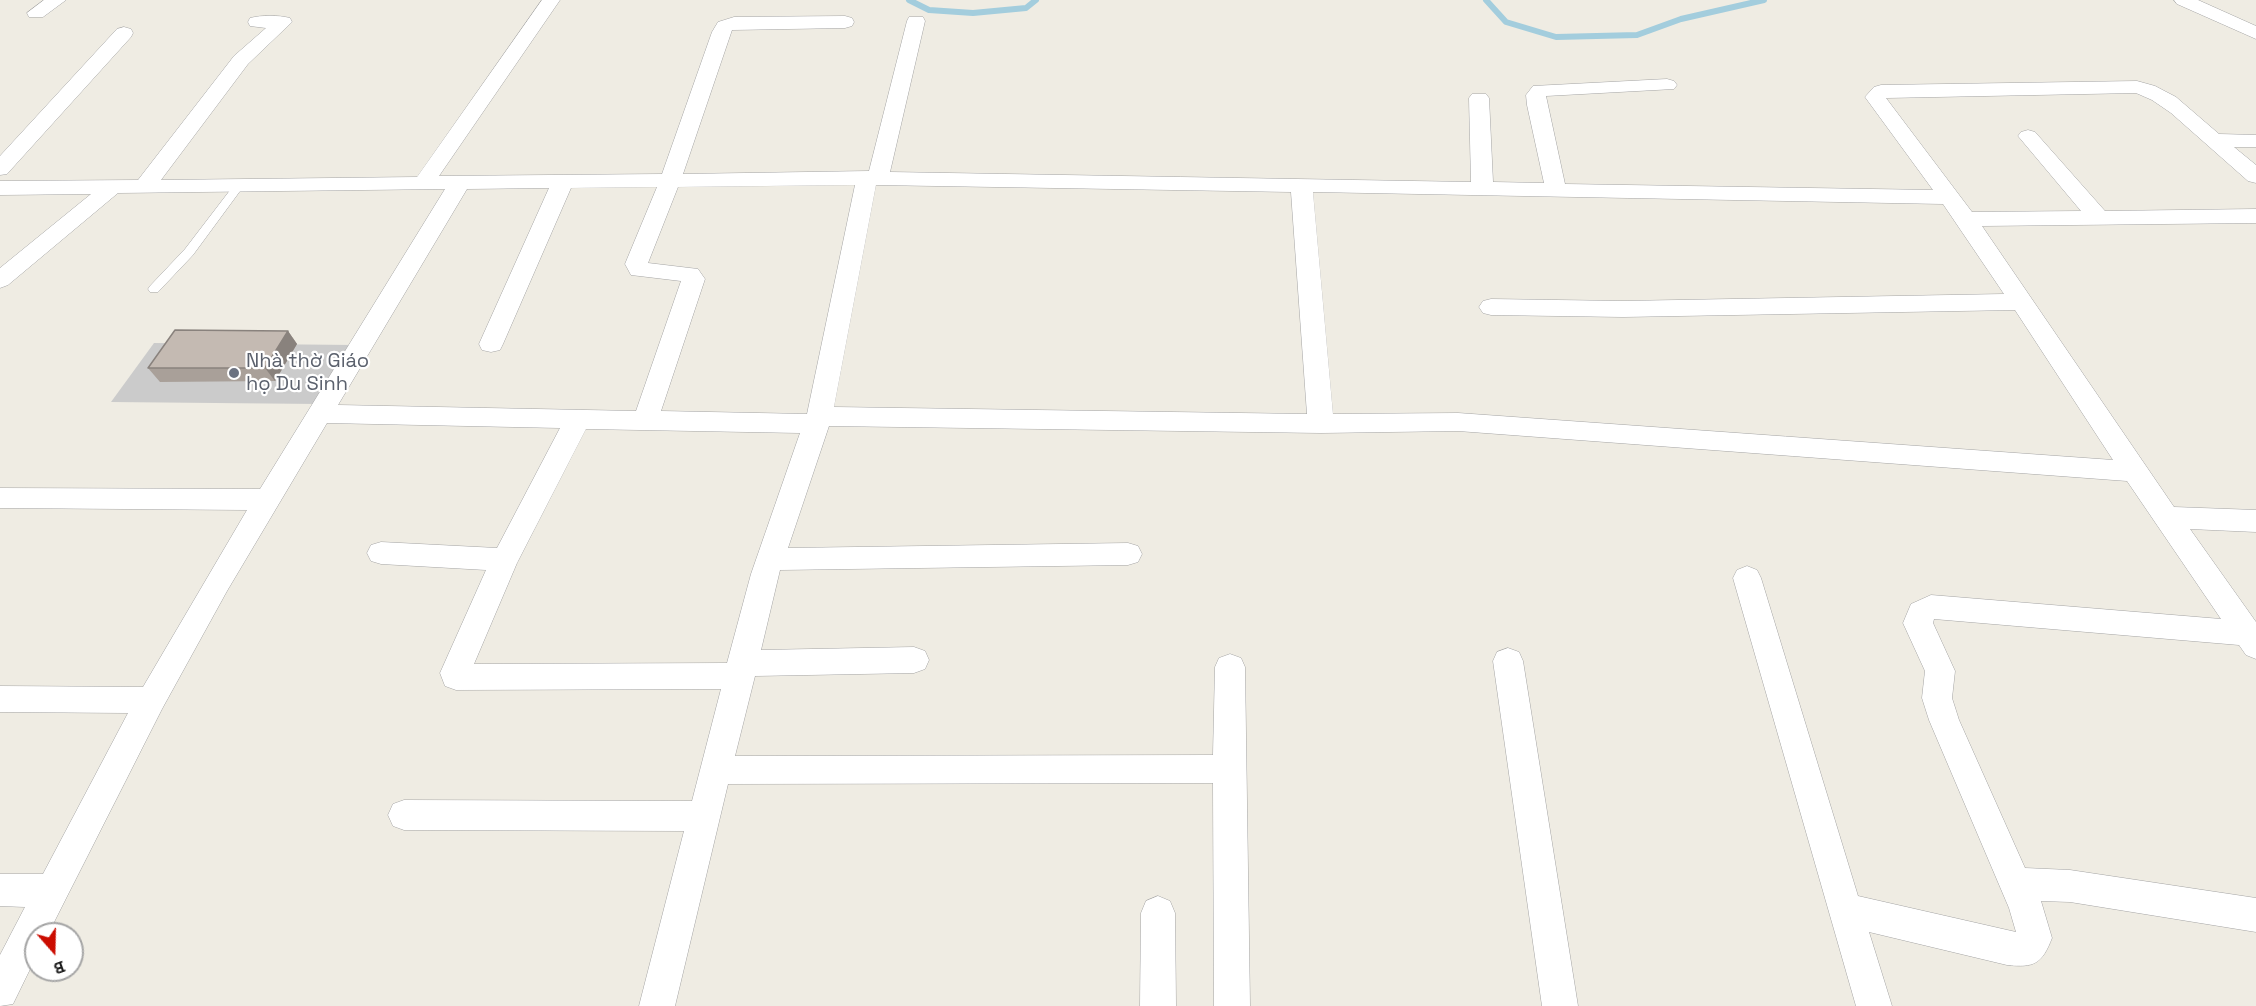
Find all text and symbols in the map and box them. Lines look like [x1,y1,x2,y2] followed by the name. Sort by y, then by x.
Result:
[246,350,369,397] place label: Nhà thờ Giáo họ Du Sinh
[227,366,241,380] marker: Nhà thờ Giáo họ Du Sinh
[24,922,84,982] north arrow
[51,956,68,979] text: B

